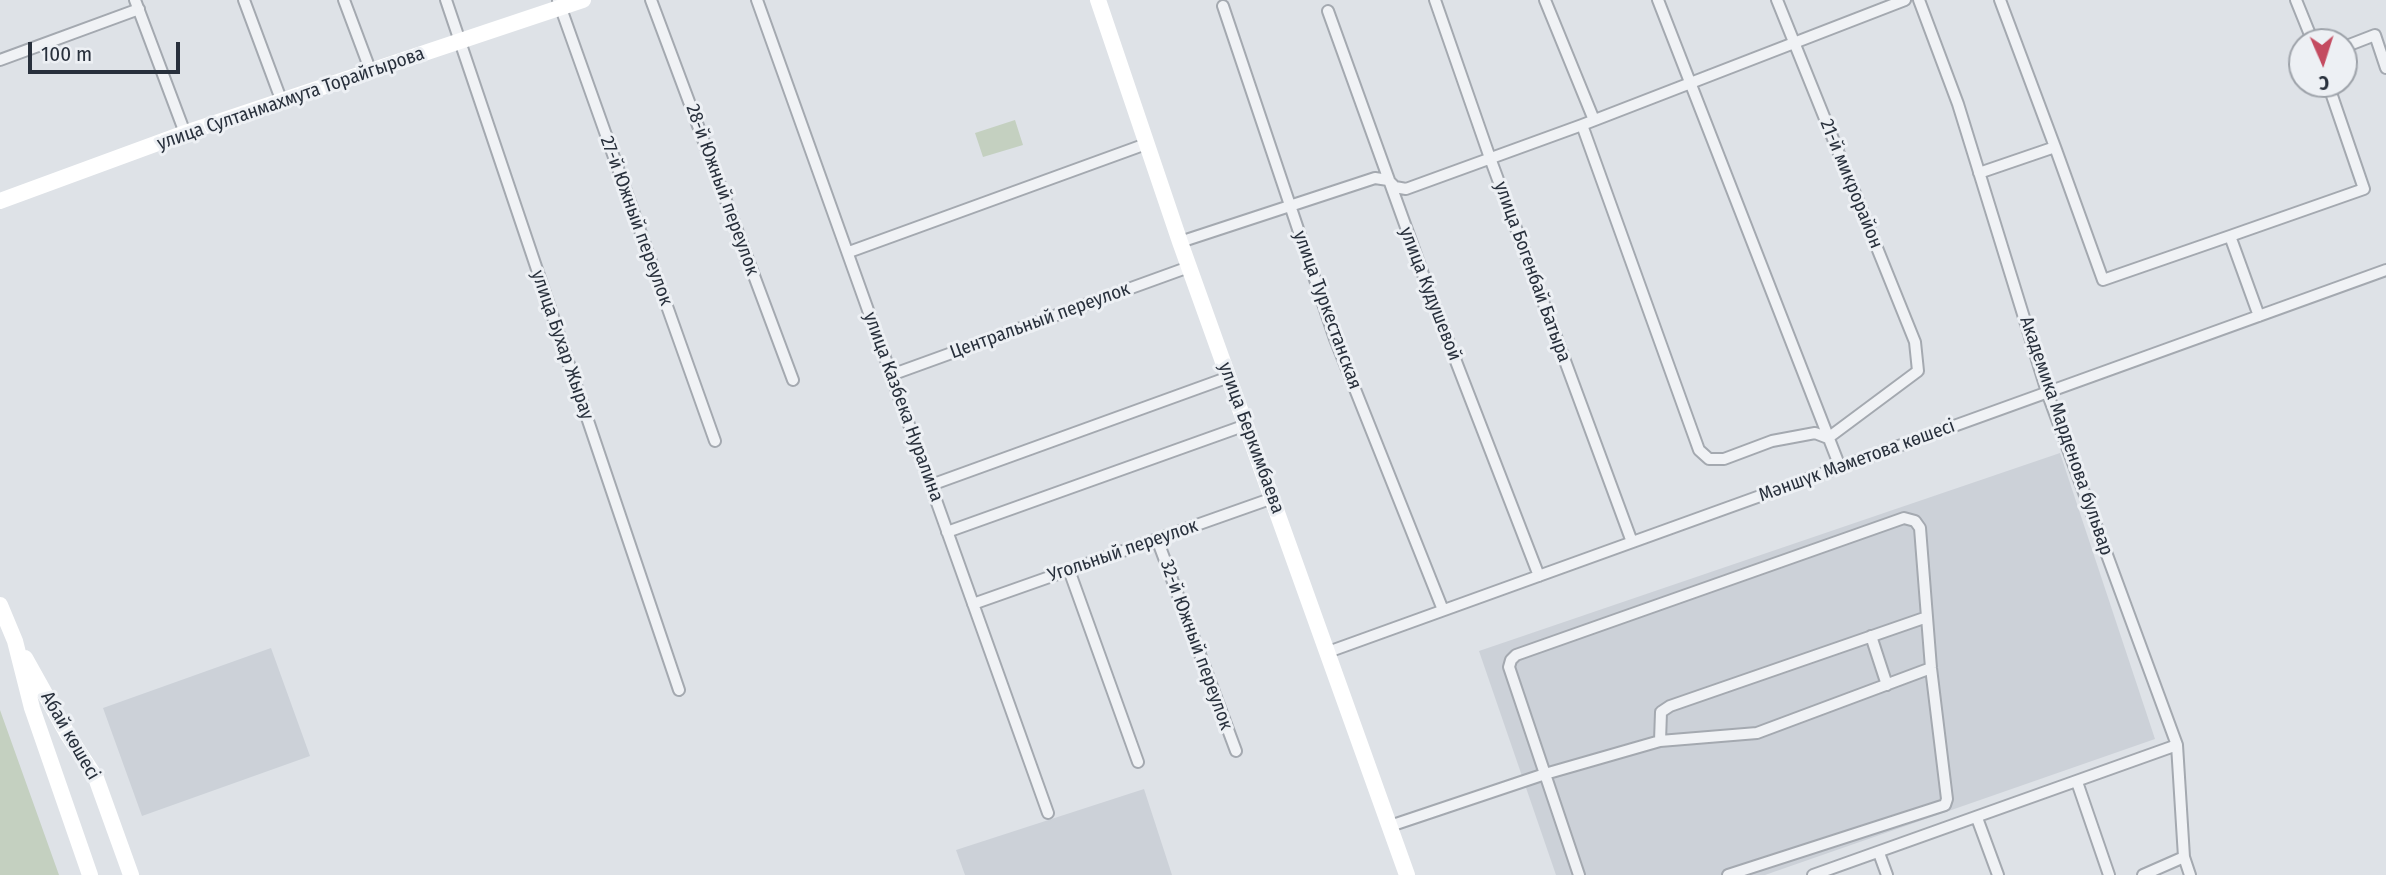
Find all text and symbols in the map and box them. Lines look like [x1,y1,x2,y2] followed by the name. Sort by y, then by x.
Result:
[32,28,184,72] scale bar
[2288,28,2358,98] north arrow
[41,41,92,67] text: 100 m
[154,42,428,156] street label: улица Султанмахмута Торайгырова
[2318,71,2330,94] text: С
[680,101,764,279] street label: 28-й Южный переулок
[1815,116,1887,252] street label: 21-й микрорайон
[595,133,677,309] street label: 27-й Южный переулок
[1489,179,1575,365] street label: улица Богенбай Батыра
[1394,224,1466,364] street label: улица Кудушевой
[1288,228,1366,392] street label: улица Туркестанская
[526,267,598,423] street label: улица Бухар Жырау
[947,278,1133,364] street label: Центральный переулок
[858,309,948,505] street label: улица Казбека Нуралина
[2014,313,2118,559] street label: Академика Марденова бульвар
[1213,359,1289,517] street label: улица Беркимбаева
[1756,415,1958,507] street label: Мәншүк Мәметова көшесі
[1045,515,1201,587] street label: Угольный переулок
[1155,557,1237,733] street label: 32-й Южный переулок
[36,688,104,784] street label: Абай көшесі

